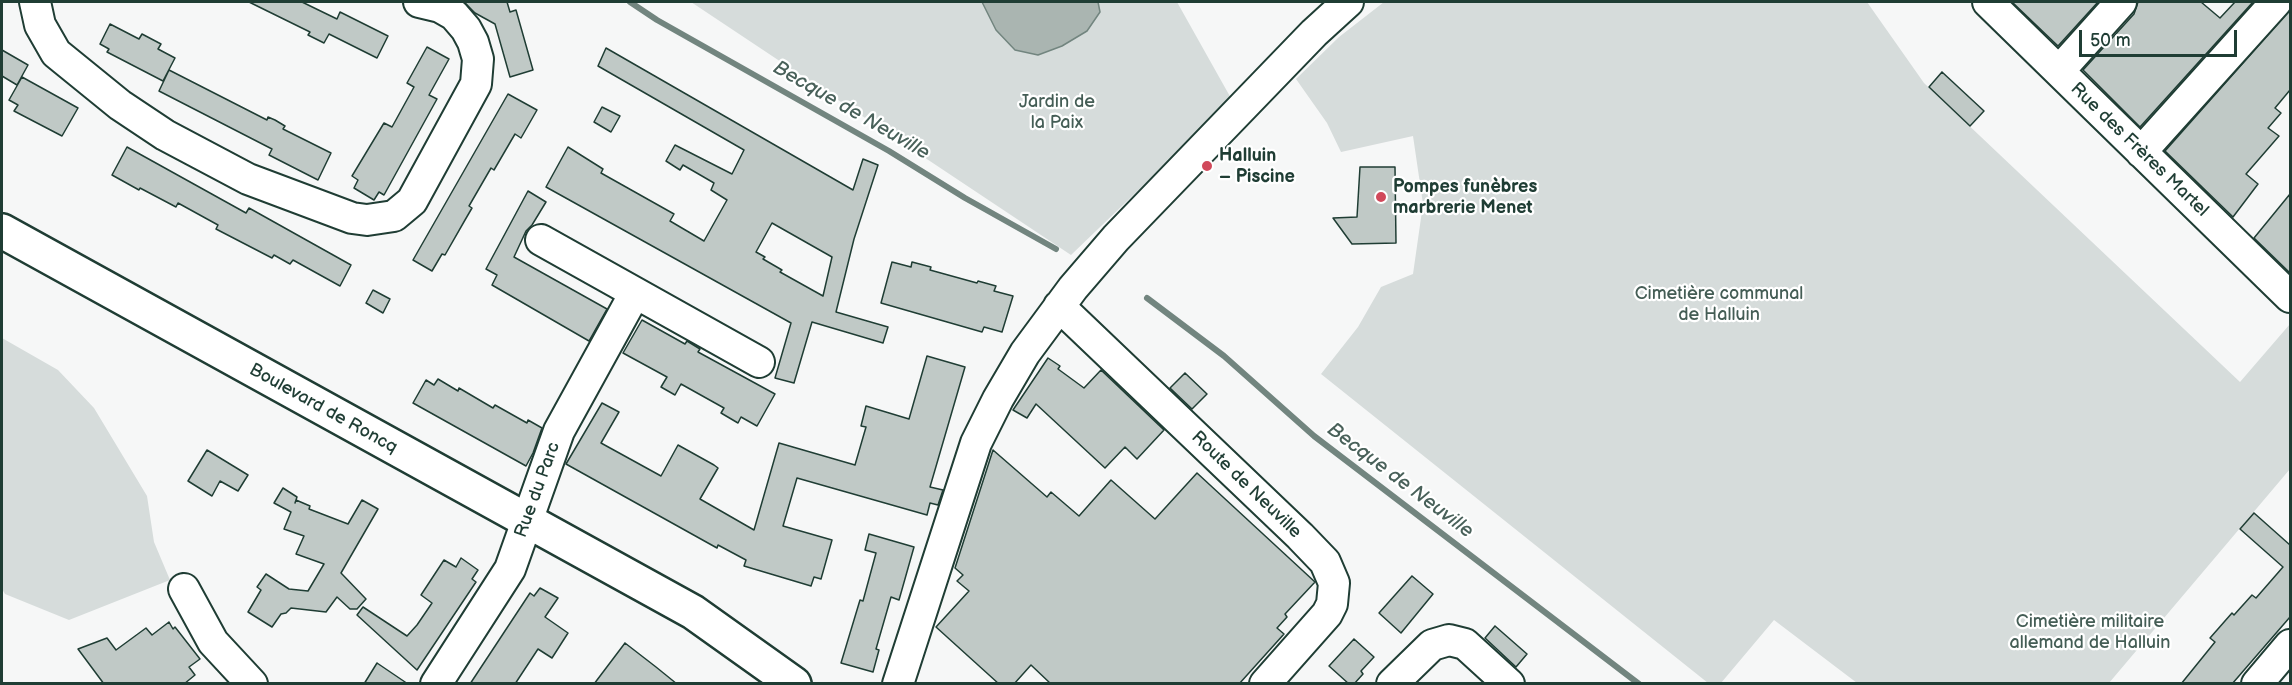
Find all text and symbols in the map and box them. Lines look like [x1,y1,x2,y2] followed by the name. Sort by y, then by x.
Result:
[2082,18,2240,56] scale bar
[2090,30,2131,51] text: 50 m
[768,56,934,166] water label: Becque de Neuville
[2066,78,2212,222] street label: Rue des Frères Martel
[1019,91,1095,134] park label: Jardin de la Paix
[1219,145,1295,188] place label: Halluin – Piscine
[1200,159,1214,173] marker: Halluin – Piscine
[1393,176,1537,219] place label: Pompes funèbres marbrerie Menet
[1374,190,1388,204] marker: Pompes funèbres marbrerie Menet
[1635,283,1803,326] park label: Cimetière communal de Halluin
[245,359,401,459] street label: Boulevard de Roncq
[1322,418,1478,544] water label: Becque de Neuville
[1186,427,1306,543] street label: Route de Neuville
[511,439,565,541] street label: Rue du Parc
[2010,611,2170,654] park label: Cimetière militaire allemand de Halluin

